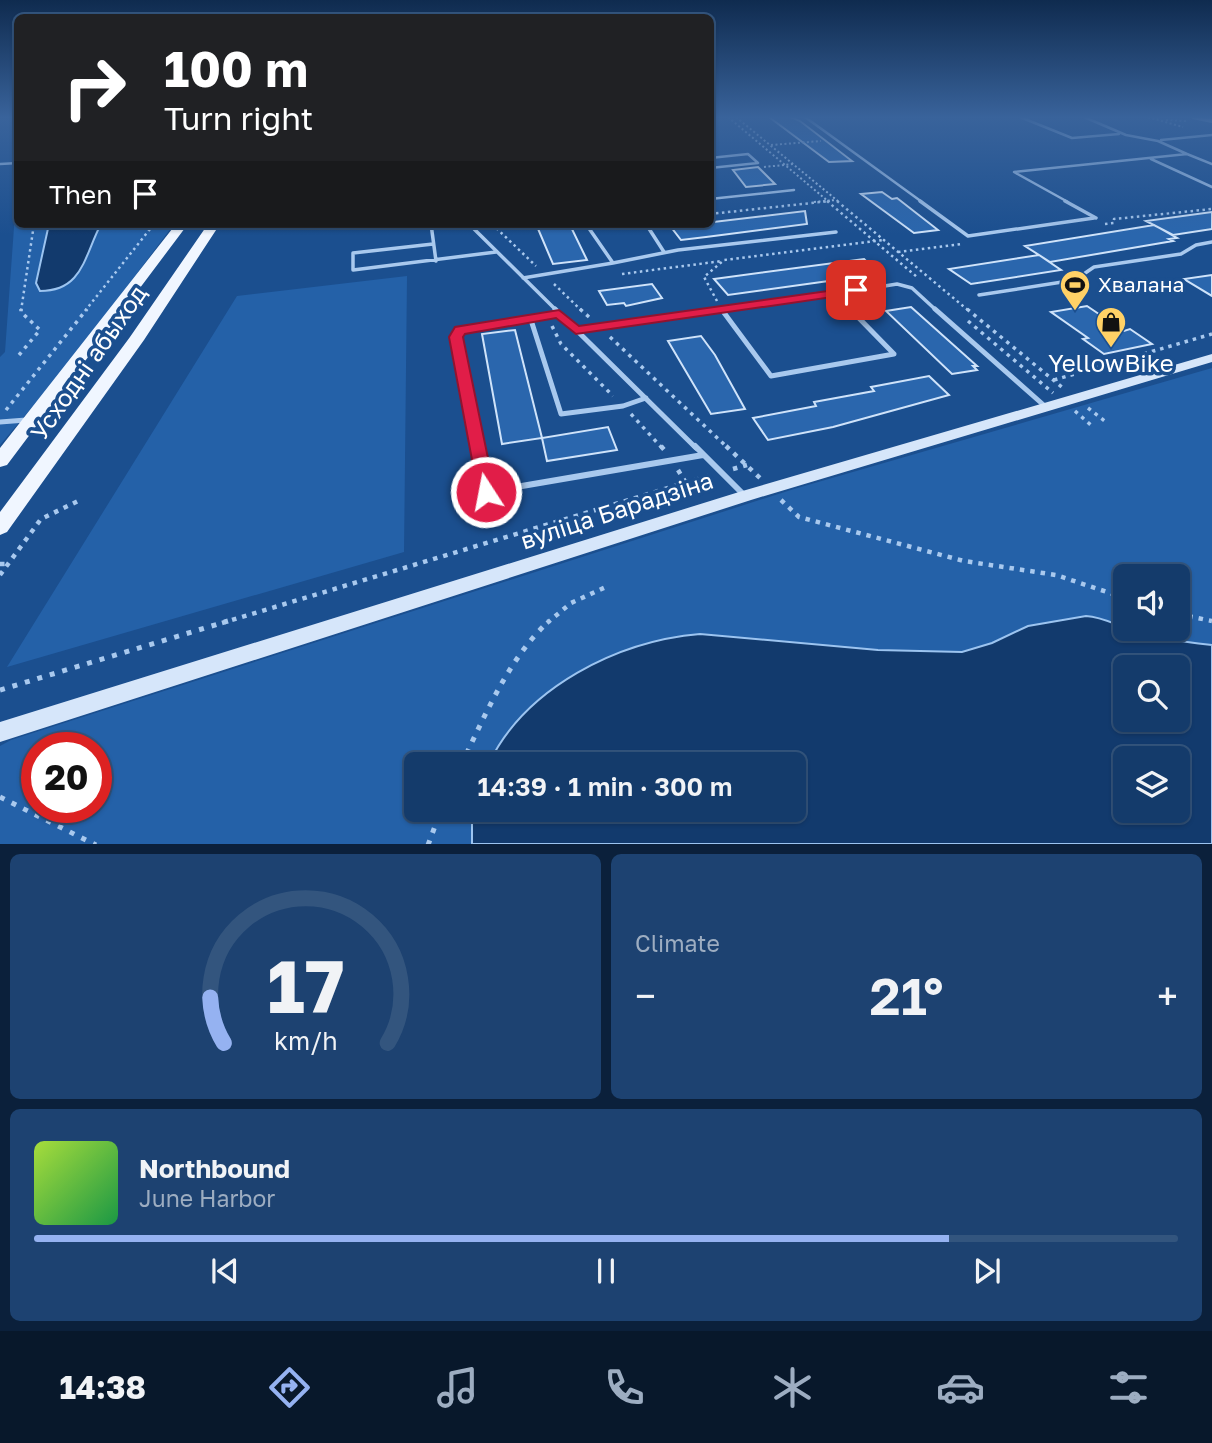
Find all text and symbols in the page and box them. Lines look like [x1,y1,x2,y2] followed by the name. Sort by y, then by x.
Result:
[164,39,308,98] text: 100 m
[49,42,140,133] icon: right
[164,99,313,137] text: Turn right
[126,175,164,213] icon: arrive
[49,179,112,210] text: Then
[826,260,886,320] pin
[1058,268,1092,312] sports icon: Хвалана
[837,271,875,309] icon: arrive
[1098,271,1184,297] place label: Хвалана
[23,279,152,445] street label: Усходні абыход
[1094,305,1128,349] shop icon: YellowBike
[1048,348,1174,377] place label: YellowBike
[449,455,523,529] position arrow
[517,465,717,554] street label: вуліца Барадзіна
[1113,564,1190,823] map controls
[1113,564,1190,641] button: sound
[1113,655,1190,732] button: search
[21,732,112,823] speed limit sign: 20
[1113,746,1190,823] button: layers
[478,771,732,802] text: 14:39 · 1 min · 300 m
[635,929,720,957] text: Climate
[267,942,344,1029] text: 17
[870,964,943,1026] text: 21°
[635,973,656,1018] text: −
[1157,973,1178,1018] text: +
[274,1024,337,1055] text: km/h
[139,1153,290,1184] text: Northbound
[139,1184,275,1212] text: June Harbor
[206,1252,244,1290] icon: previous
[587,1252,625,1290] icon: pause
[968,1252,1006,1290] icon: next
[265,1363,314,1412] icon: directions
[433,1363,482,1412] icon: music
[600,1363,649,1412] icon: phone
[768,1363,817,1412] icon: climate
[936,1363,985,1412] icon: car
[1104,1363,1153,1412] icon: filters
[59,1368,146,1406] text: 14:38

